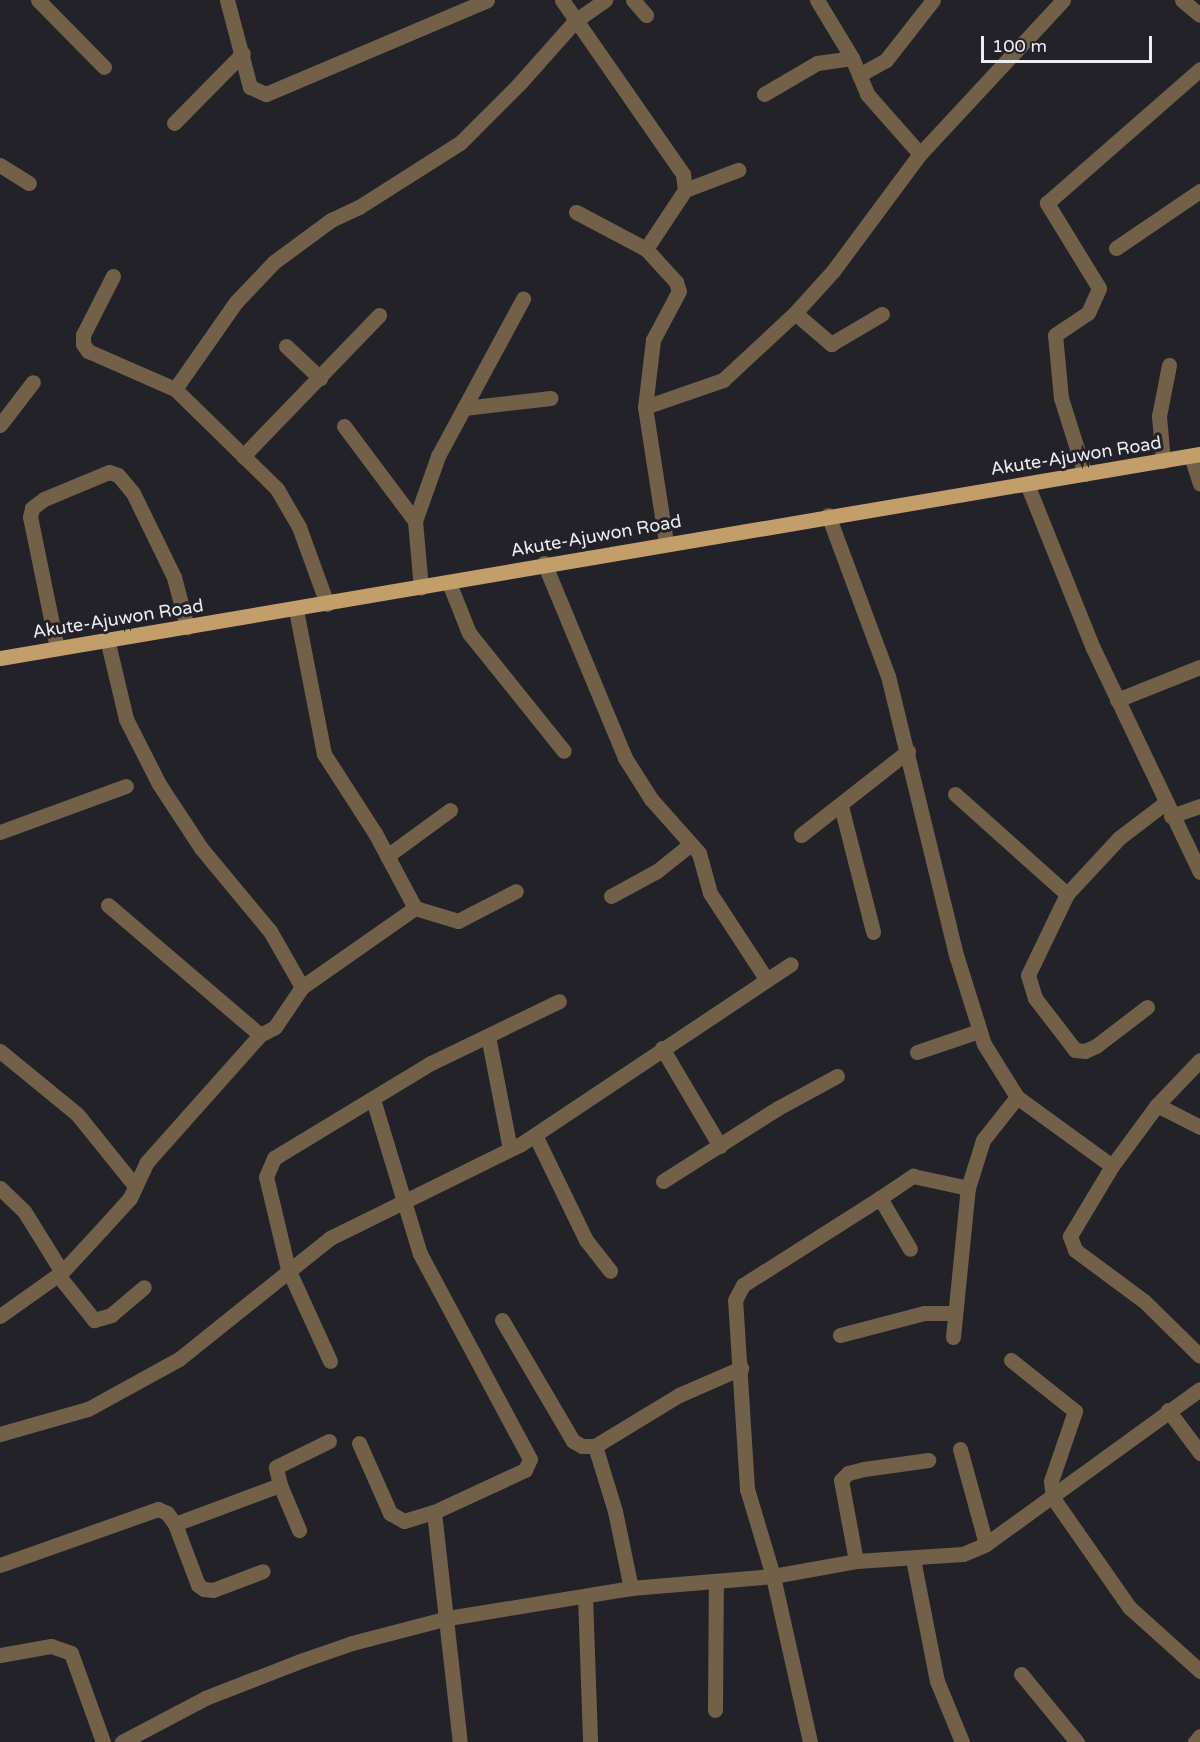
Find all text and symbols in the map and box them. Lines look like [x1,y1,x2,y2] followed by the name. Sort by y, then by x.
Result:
[984,24,1155,62] scale bar
[992,35,1047,57] text: 100 m
[989,432,1163,480] street label: Akute-Ajuwon Road
[509,510,683,562] street label: Akute-Ajuwon Road
[31,595,205,643] street label: Akute-Ajuwon Road

